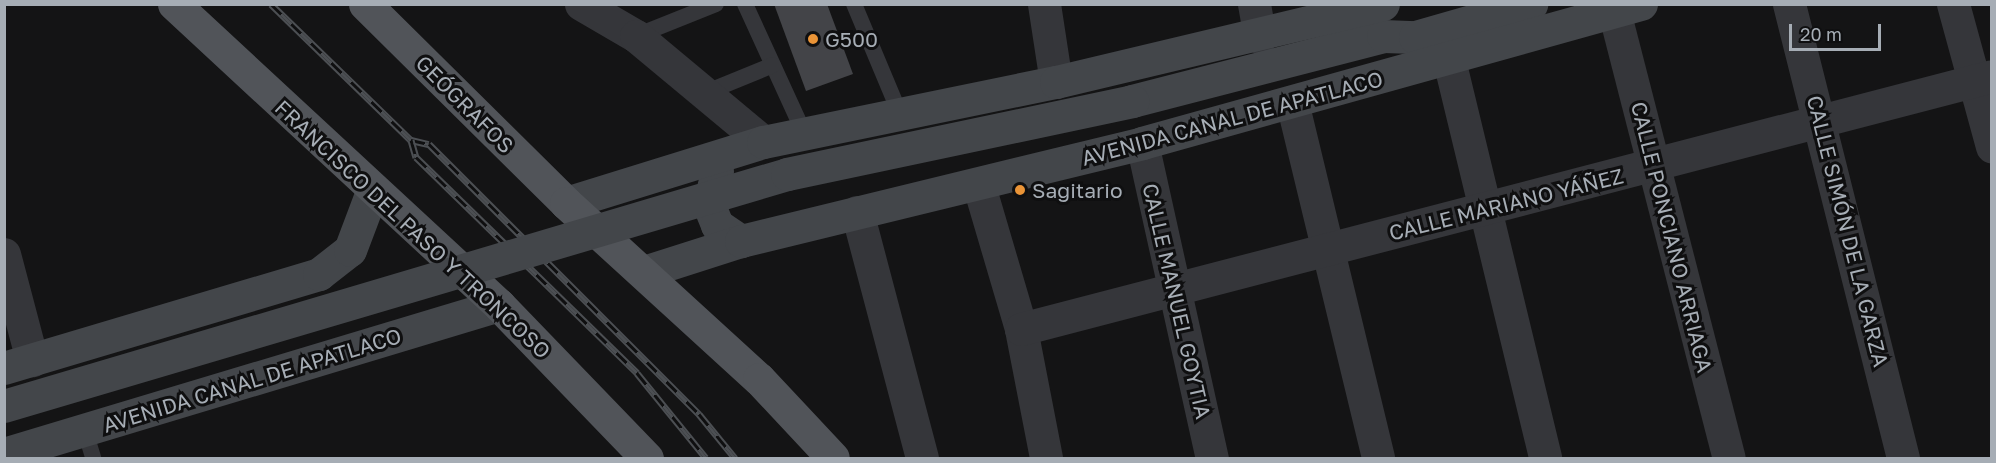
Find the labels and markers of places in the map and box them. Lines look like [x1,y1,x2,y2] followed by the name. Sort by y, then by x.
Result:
[825,26,878,52] place label: G500
[806,32,820,46] marker: G500
[1032,177,1123,203] place label: Sagitario
[1013,183,1027,197] marker: Sagitario

